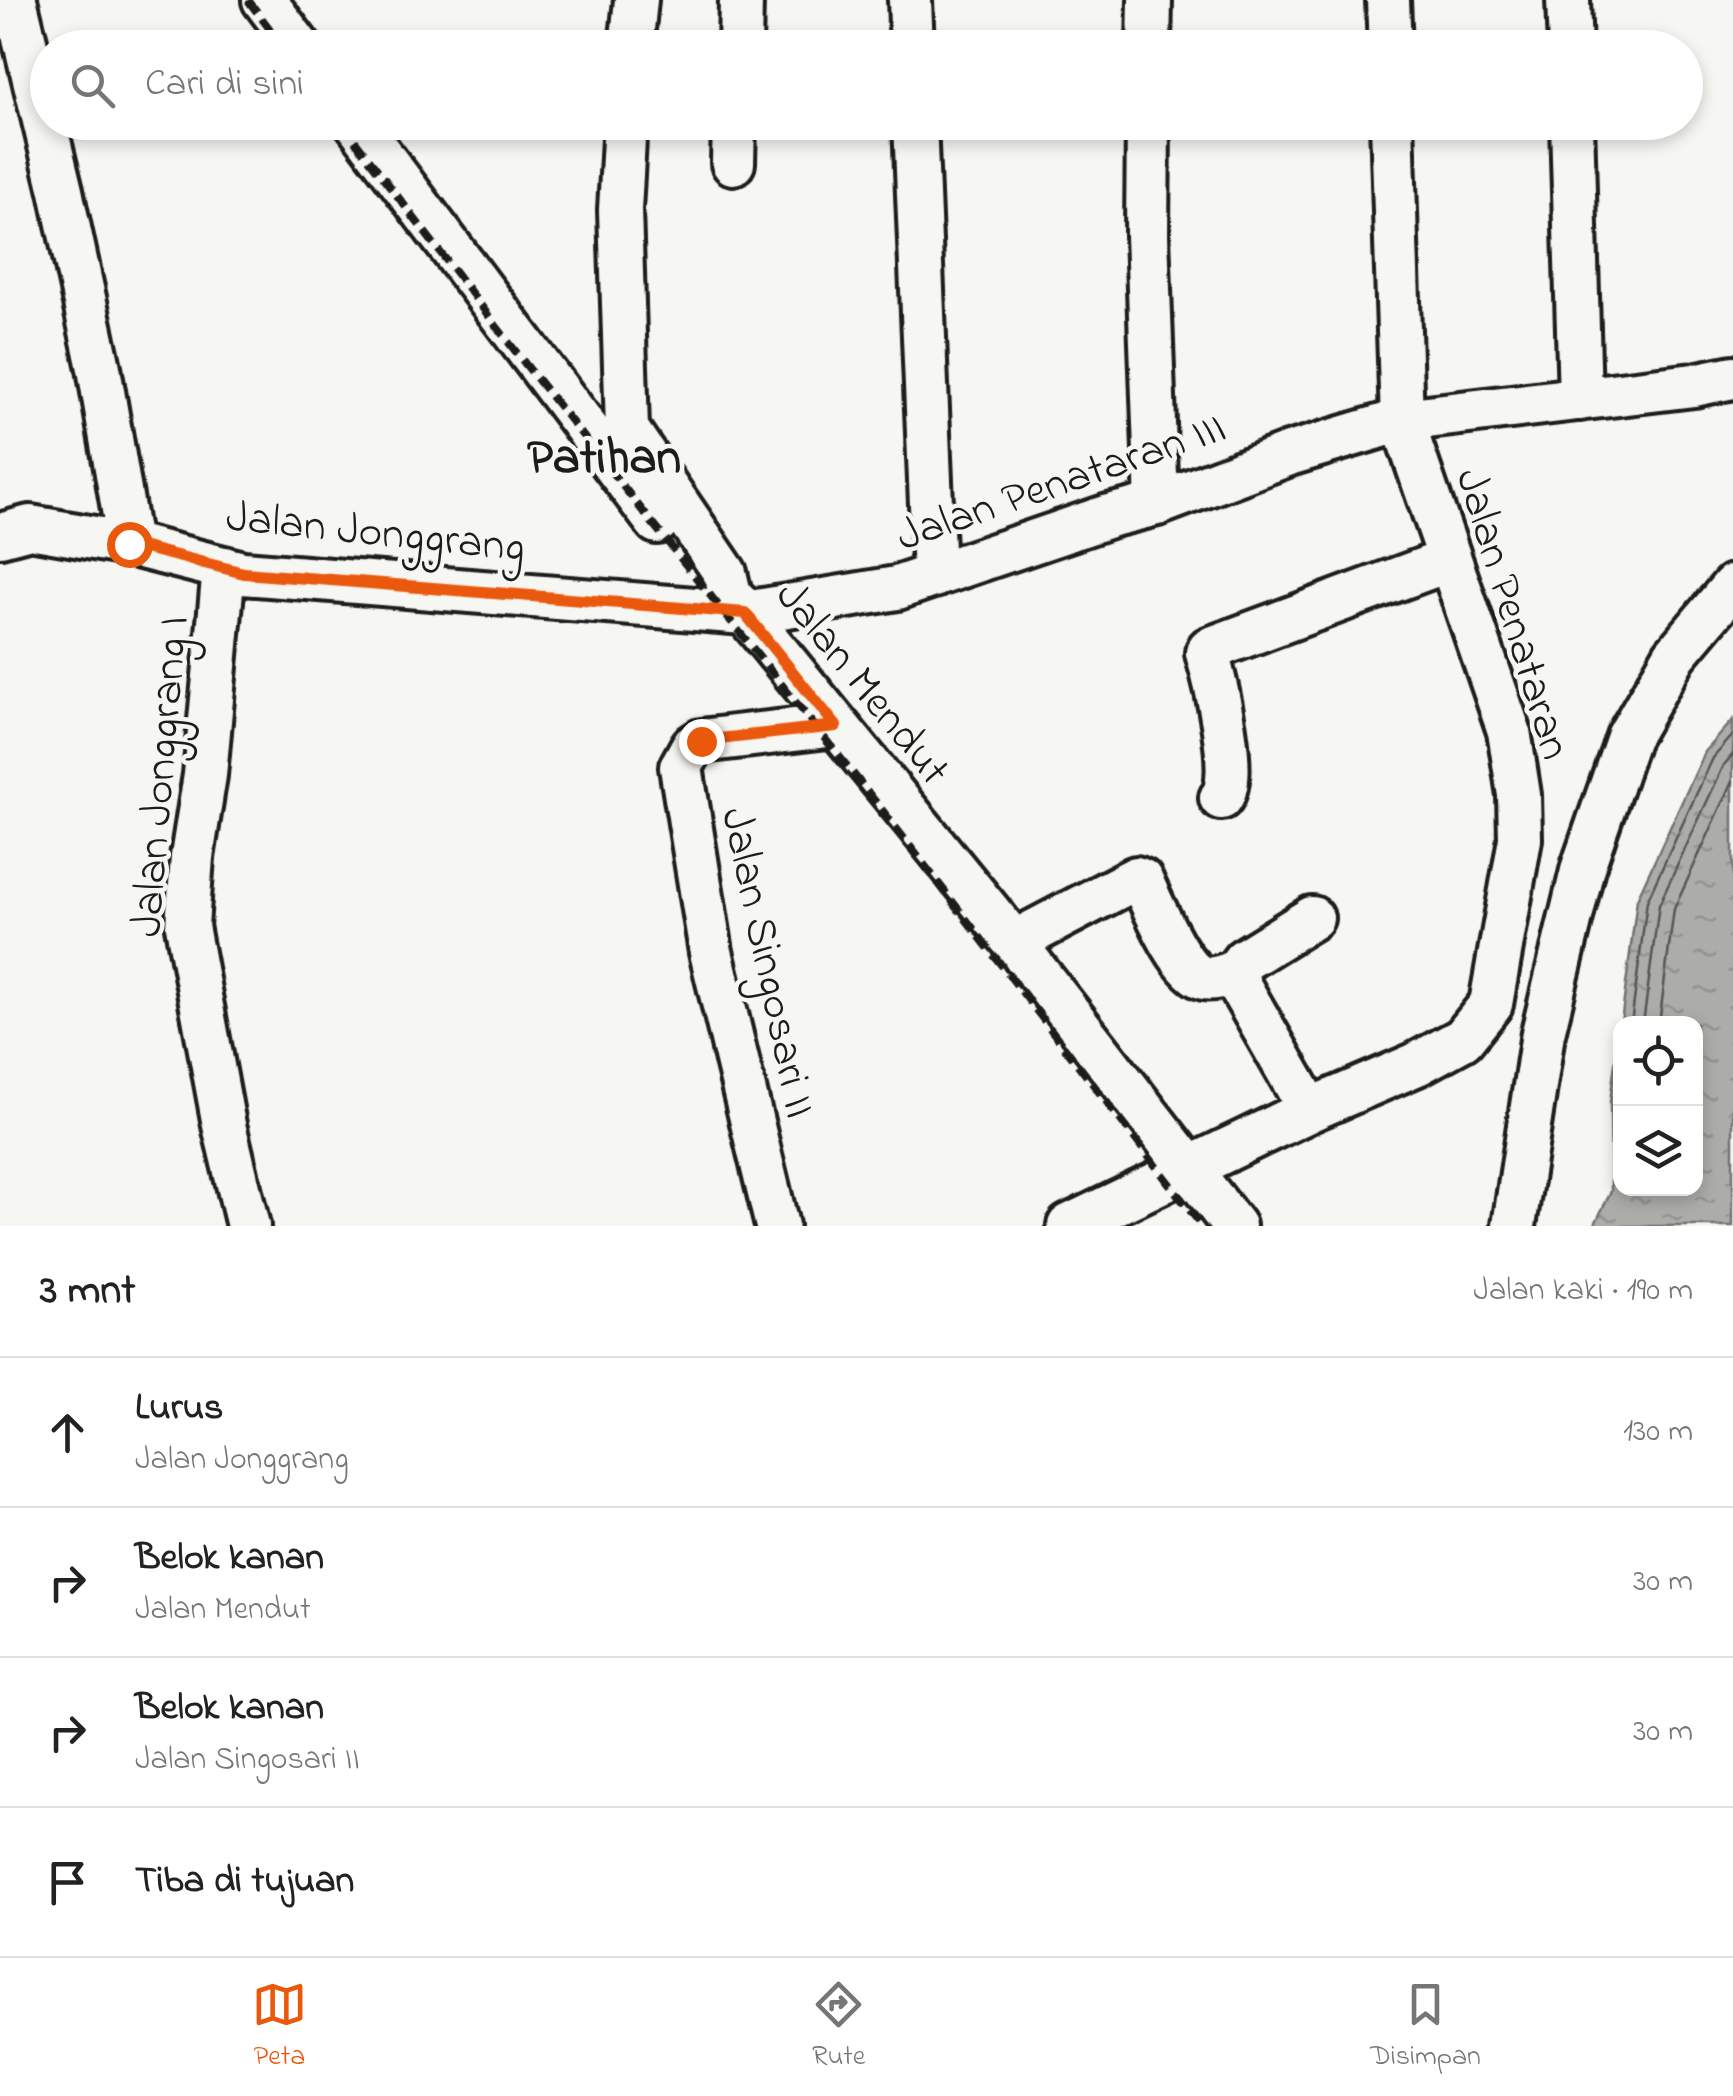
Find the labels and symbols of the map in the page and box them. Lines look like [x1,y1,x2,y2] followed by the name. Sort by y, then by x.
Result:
[888,396,1235,571] street label: Jalan Penataran III
[527,423,681,496] district label: Patihan
[1436,461,1587,768] street label: Jalan Penataran
[223,485,528,583] street label: Jalan Jonggrang
[107,522,153,568] route start
[758,567,965,801] street label: Jalan Mendut
[115,613,210,940] street label: Jalan Jonggrang I
[679,719,725,765] route end
[700,802,831,1125] street label: Jalan Singosari II

